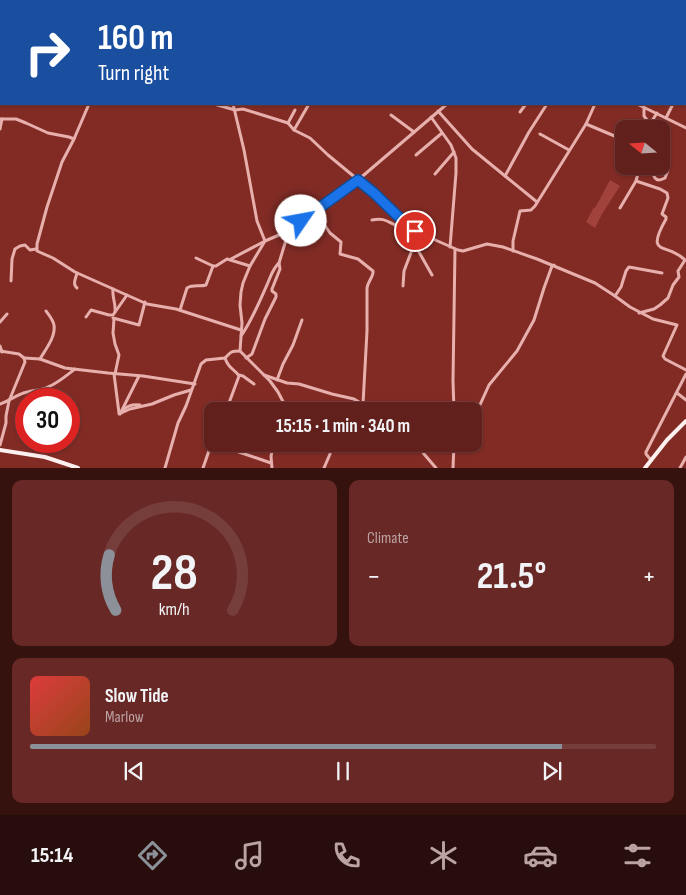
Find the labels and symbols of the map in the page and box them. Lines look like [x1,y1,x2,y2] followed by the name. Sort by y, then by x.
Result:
[615,120,670,175] north arrow
[274,194,326,246] position arrow
[394,210,436,252] pin
[15,388,80,453] speed limit sign: 30

